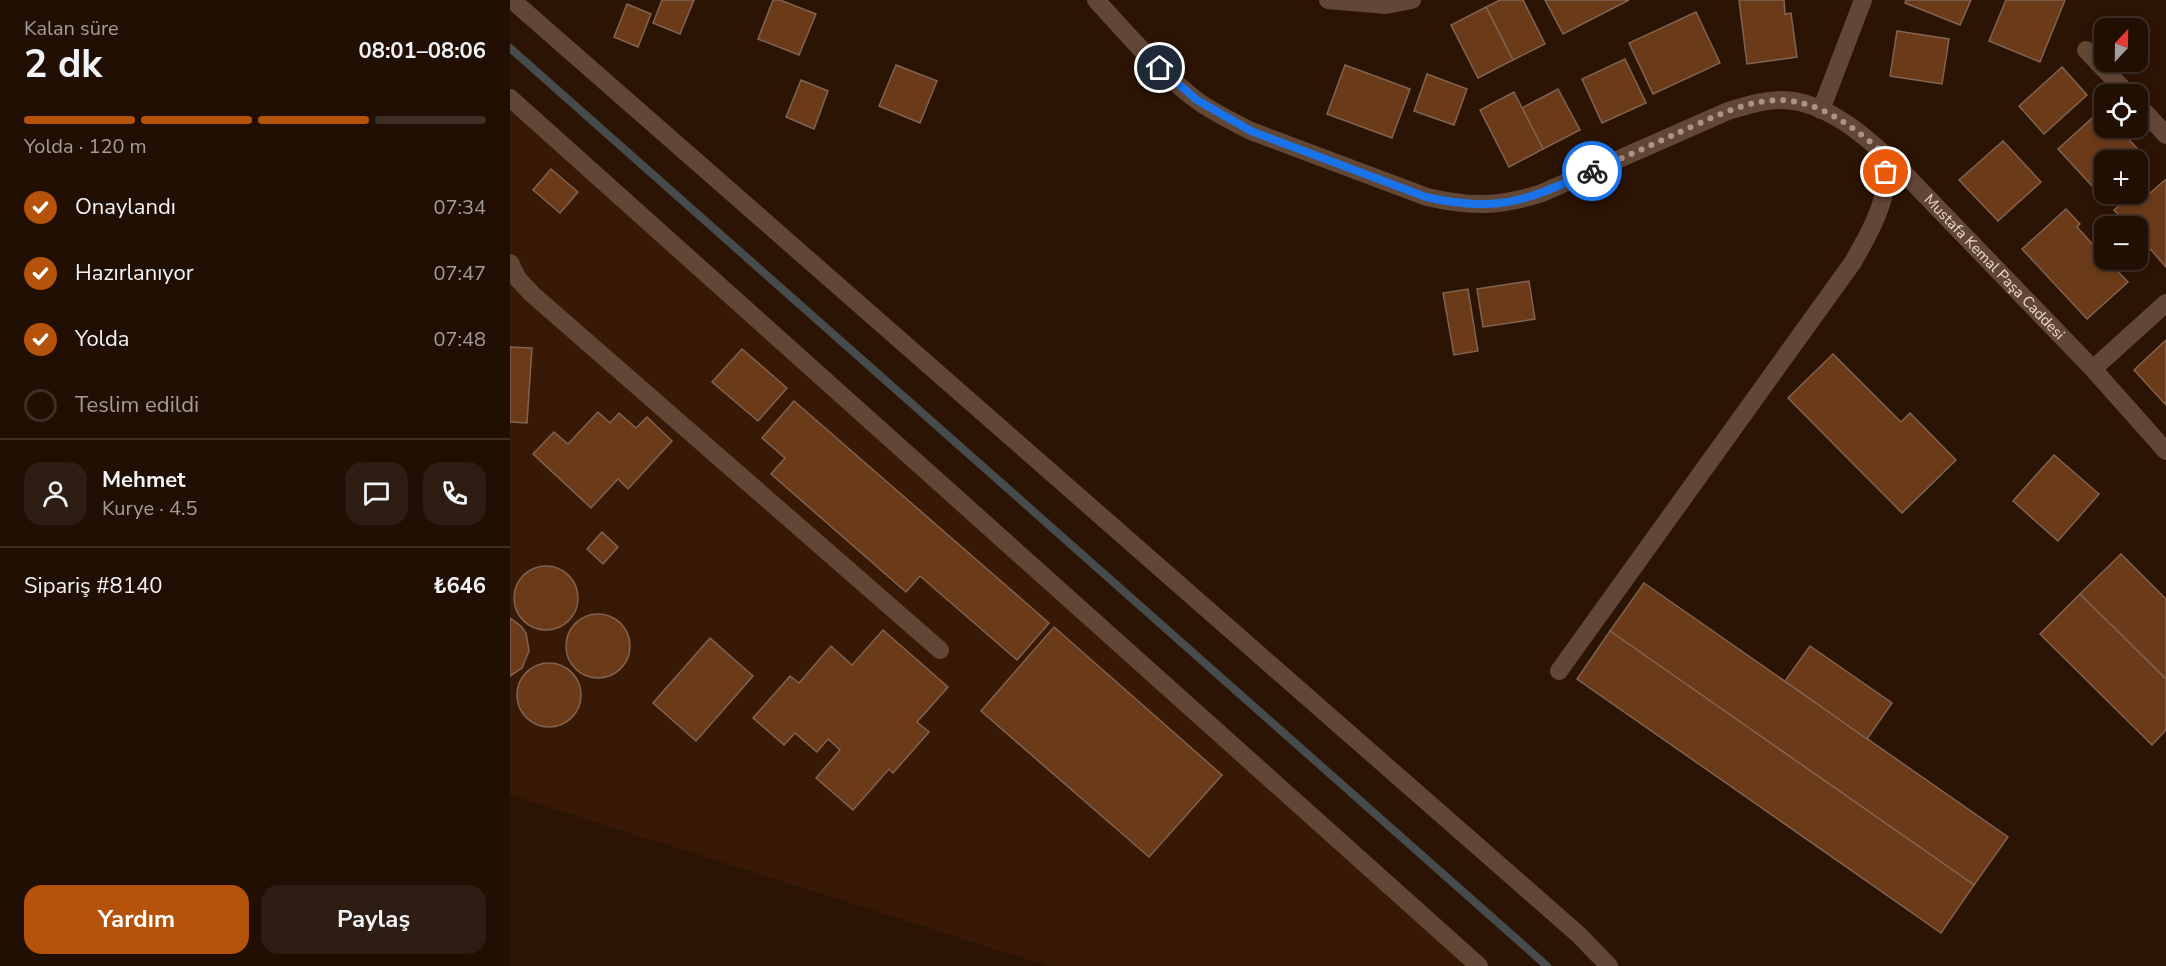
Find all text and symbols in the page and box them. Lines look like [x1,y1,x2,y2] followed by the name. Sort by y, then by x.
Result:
[24,15,119,42] text: Kalan süre
[2094,18,2148,72] north arrow
[2094,18,2148,270] map controls
[358,36,486,66] text: 08:01–08:06
[24,38,102,91] text: 2 dk
[1134,42,1185,93] pin
[1143,51,1176,84] icon: home
[2094,84,2148,138] button: locate
[24,133,147,160] text: Yolda · 120 m
[1562,141,1622,201] courier
[1860,146,1911,197] pin
[2094,150,2148,204] button: +
[1576,155,1609,188] icon: bike
[1869,155,1902,188] icon: bag
[1920,190,2069,344] street label: Mustafa Kemal Paşa Caddesi
[24,191,57,224] icon: check
[75,192,176,222] text: Onaylandı
[433,194,486,221] text: 07:34
[2094,216,2148,270] button: −
[24,257,57,290] icon: check
[75,258,194,288] text: Hazırlanıyor
[433,260,486,287] text: 07:47
[24,323,57,356] icon: check
[75,324,130,354] text: Yolda
[433,326,486,353] text: 07:48
[75,390,199,420] text: Teslim edildi
[24,462,87,525] button: person
[345,462,408,525] button: chat
[423,462,486,525] button: phone
[102,465,186,495] text: Mehmet
[102,495,197,522] text: Kurye · 4.5
[24,571,162,601] text: Sipariş #8140
[433,571,486,601] text: ₺646
[24,885,249,954] button: Yardım
[261,885,486,954] button: Paylaş

